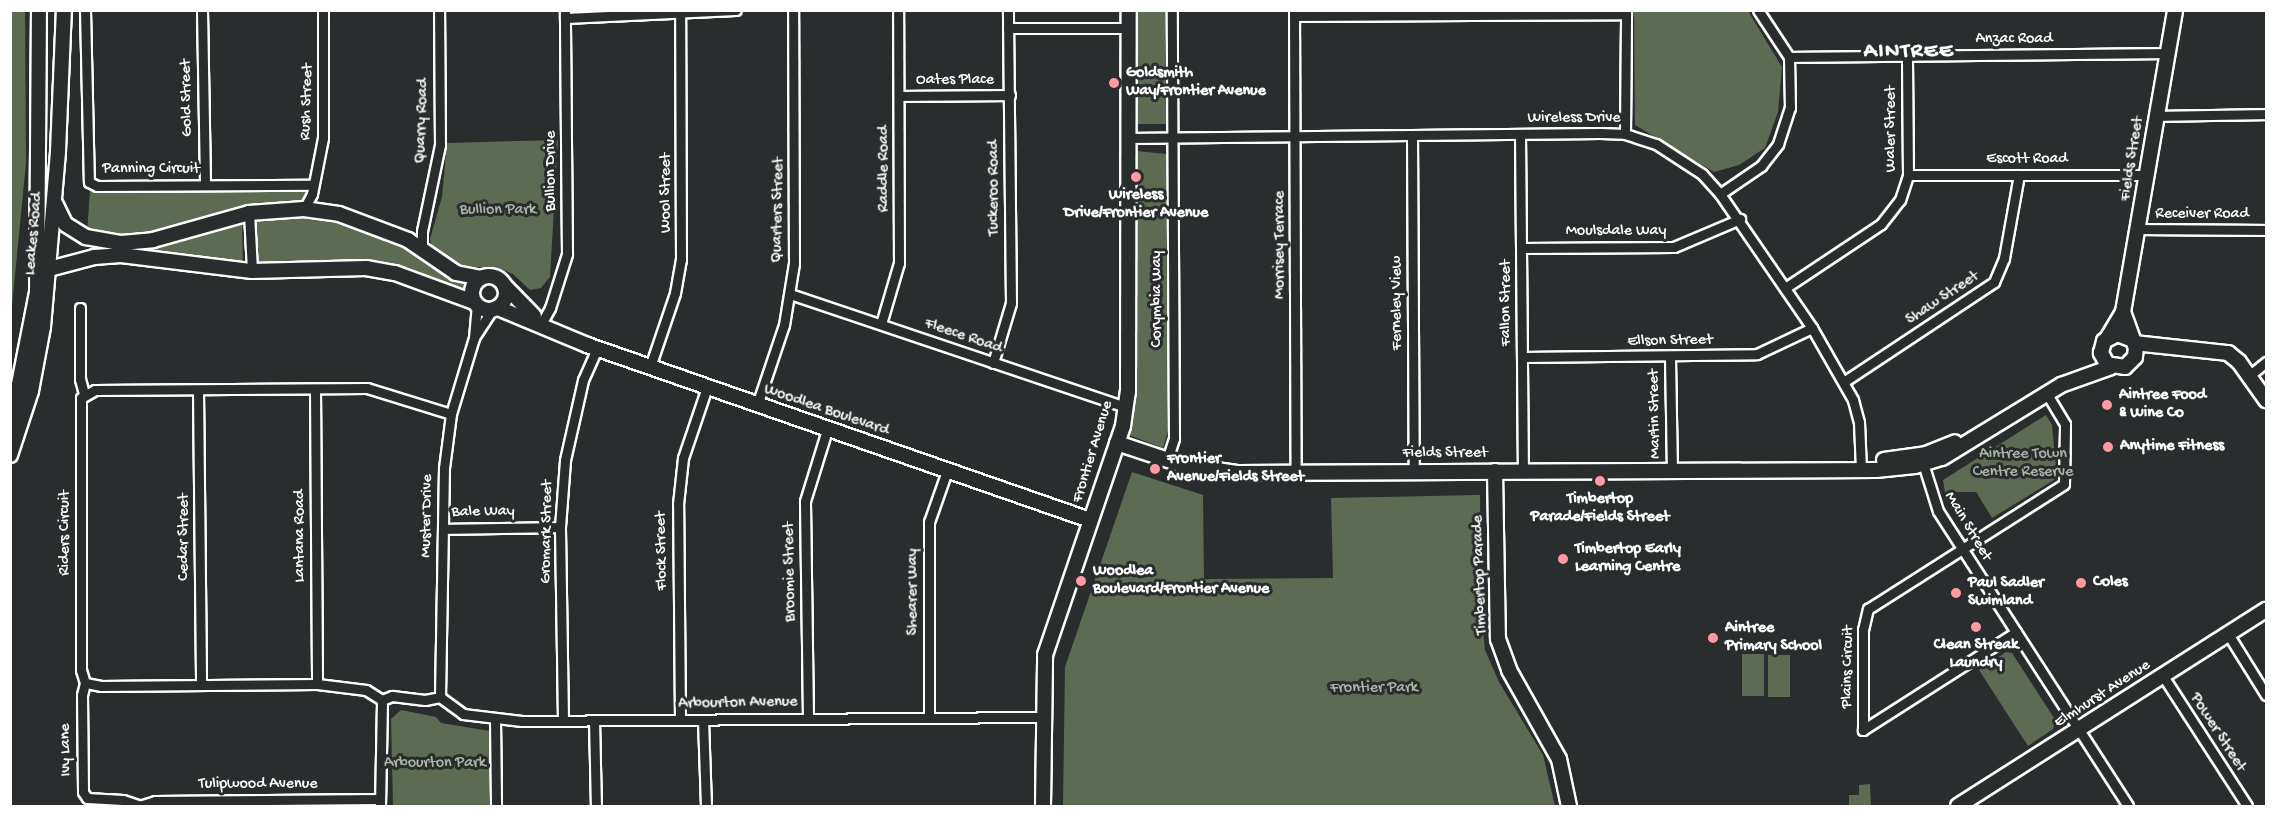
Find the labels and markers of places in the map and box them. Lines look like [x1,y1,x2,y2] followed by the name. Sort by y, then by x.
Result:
[1126,64,1266,102] place label: Goldsmith Way/Frontier Avenue
[1107,76,1121,90] marker: Goldsmith Way/Frontier Avenue
[1129,170,1143,184] marker: Wireless Drive/Frontier Avenue
[1064,186,1208,224] place label: Wireless Drive/Frontier Avenue
[2119,386,2206,424] place label: Aintree Food & Wine Co
[2100,398,2114,412] marker: Aintree Food & Wine Co
[2120,437,2224,457] place label: Anytime Fitness
[2101,440,2115,454] marker: Anytime Fitness
[1167,450,1304,488] place label: Frontier Avenue/Fields Street
[1148,462,1162,476] marker: Frontier Avenue/Fields Street
[1593,474,1607,488] marker: Timbertop Parade/Fields Street
[1531,490,1669,528] place label: Timbertop Parade/Fields Street
[1575,540,1681,578] place label: Timbertop Early Learning Centre
[1556,552,1570,566] marker: Timbertop Early Learning Centre
[1093,562,1269,600] place label: Woodlea Boulevard/Frontier Avenue
[2093,573,2128,593] place label: Coles
[1074,574,1088,588] marker: Woodlea Boulevard/Frontier Avenue
[1968,574,2044,612] place label: Paul Sadler Swimland
[2074,576,2088,590] marker: Coles
[1949,586,1963,600] marker: Paul Sadler Swimland
[1725,619,1822,657] place label: Aintree Primary School
[1969,620,1983,634] marker: Clean Streak Laundry
[1706,631,1720,645] marker: Aintree Primary School
[1934,636,2018,674] place label: Clean Streak Laundry

